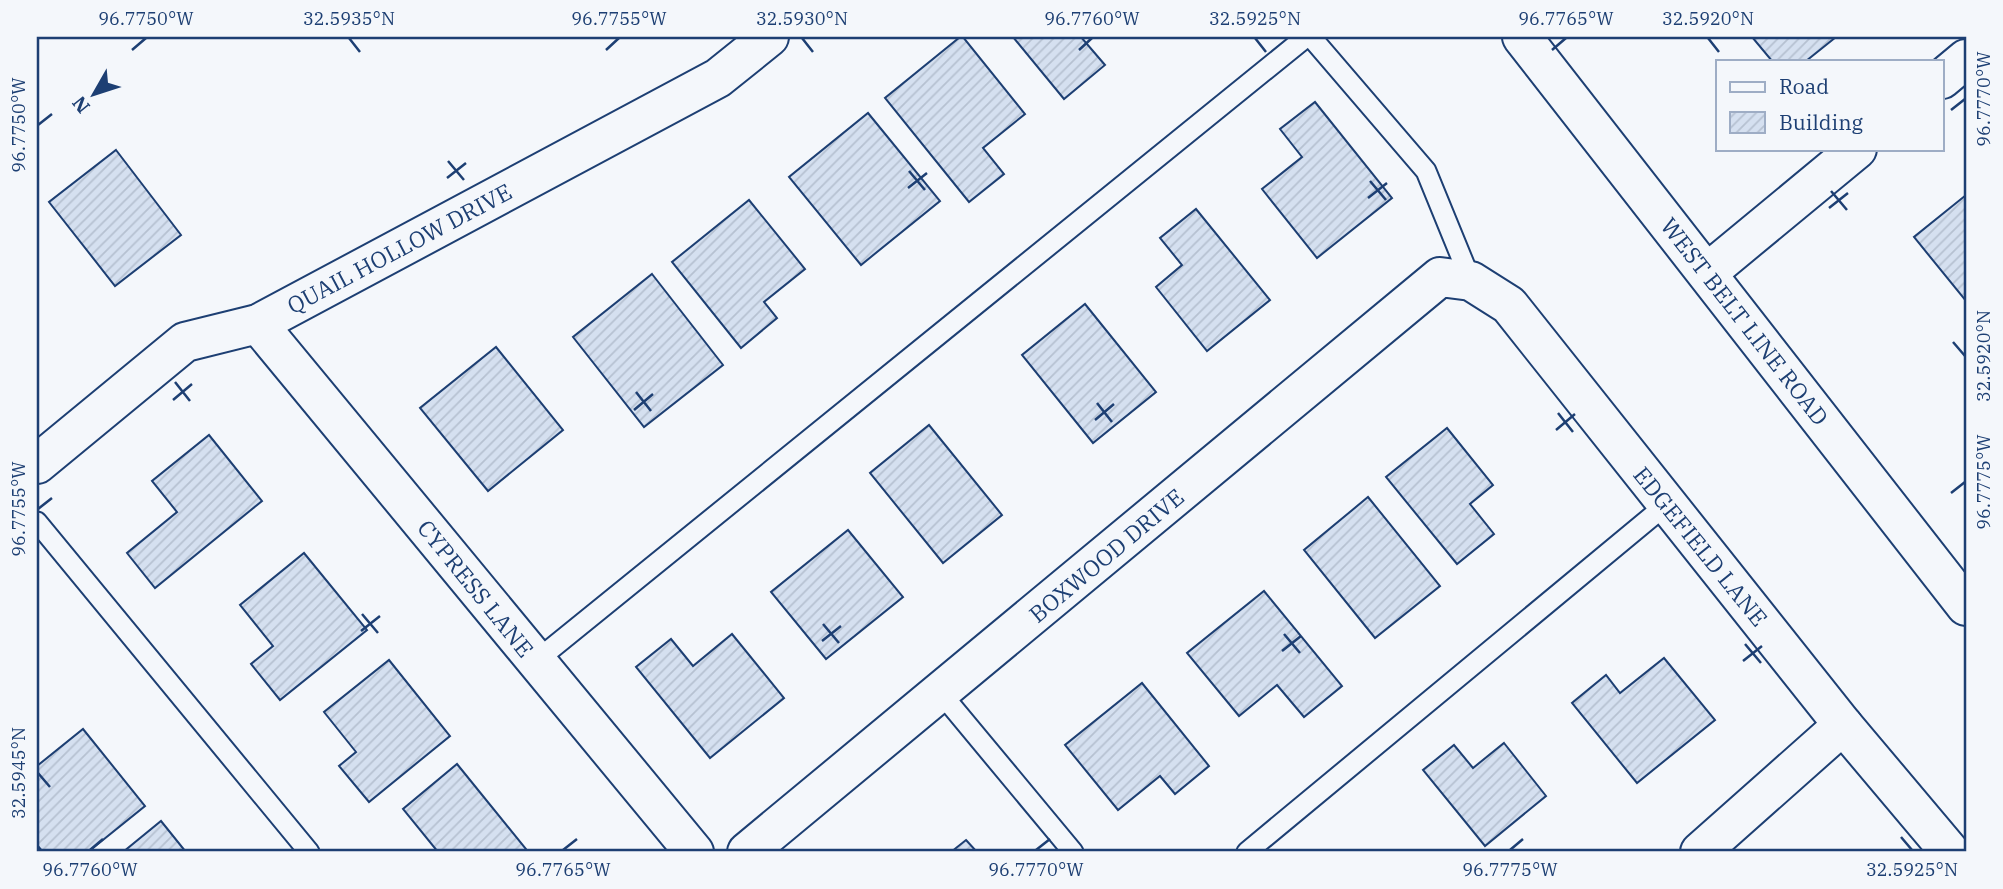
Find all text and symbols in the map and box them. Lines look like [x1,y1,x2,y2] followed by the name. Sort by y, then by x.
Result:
[98,7,194,30] text: 96.7750°W
[303,7,395,30] text: 32.5935°N
[571,7,667,30] text: 96.7755°W
[756,7,848,30] text: 32.5930°N
[1044,7,1140,30] text: 96.7760°W
[1209,7,1301,30] text: 32.5925°N
[1518,7,1614,30] text: 96.7765°W
[1662,7,1754,30] text: 32.5920°N
[1972,51,1995,147] text: 96.7770°W
[60,60,130,130] north arrow
[1716,60,1944,150] legend
[1779,72,1829,100] text: Road
[7,77,30,173] text: 96.7750°W
[67,91,95,118] text: N
[1779,108,1864,136] text: Building
[281,176,517,320] street label: QUAIL HOLLOW DRIVE
[1654,211,1836,431] street label: WEST BELT LINE ROAD
[1972,310,1995,402] text: 32.5920°N
[1972,434,1995,530] text: 96.7775°W
[1627,460,1775,632] street label: EDGEFIELD LANE
[7,461,30,557] text: 96.7755°W
[1022,481,1190,629] street label: BOXWOOD DRIVE
[411,513,541,663] street label: CYPRESS LANE
[7,727,30,819] text: 32.5945°N
[42,858,138,881] text: 96.7760°W
[515,858,611,881] text: 96.7765°W
[988,858,1084,881] text: 96.7770°W
[1462,858,1558,881] text: 96.7775°W
[1866,858,1958,881] text: 32.5925°N

